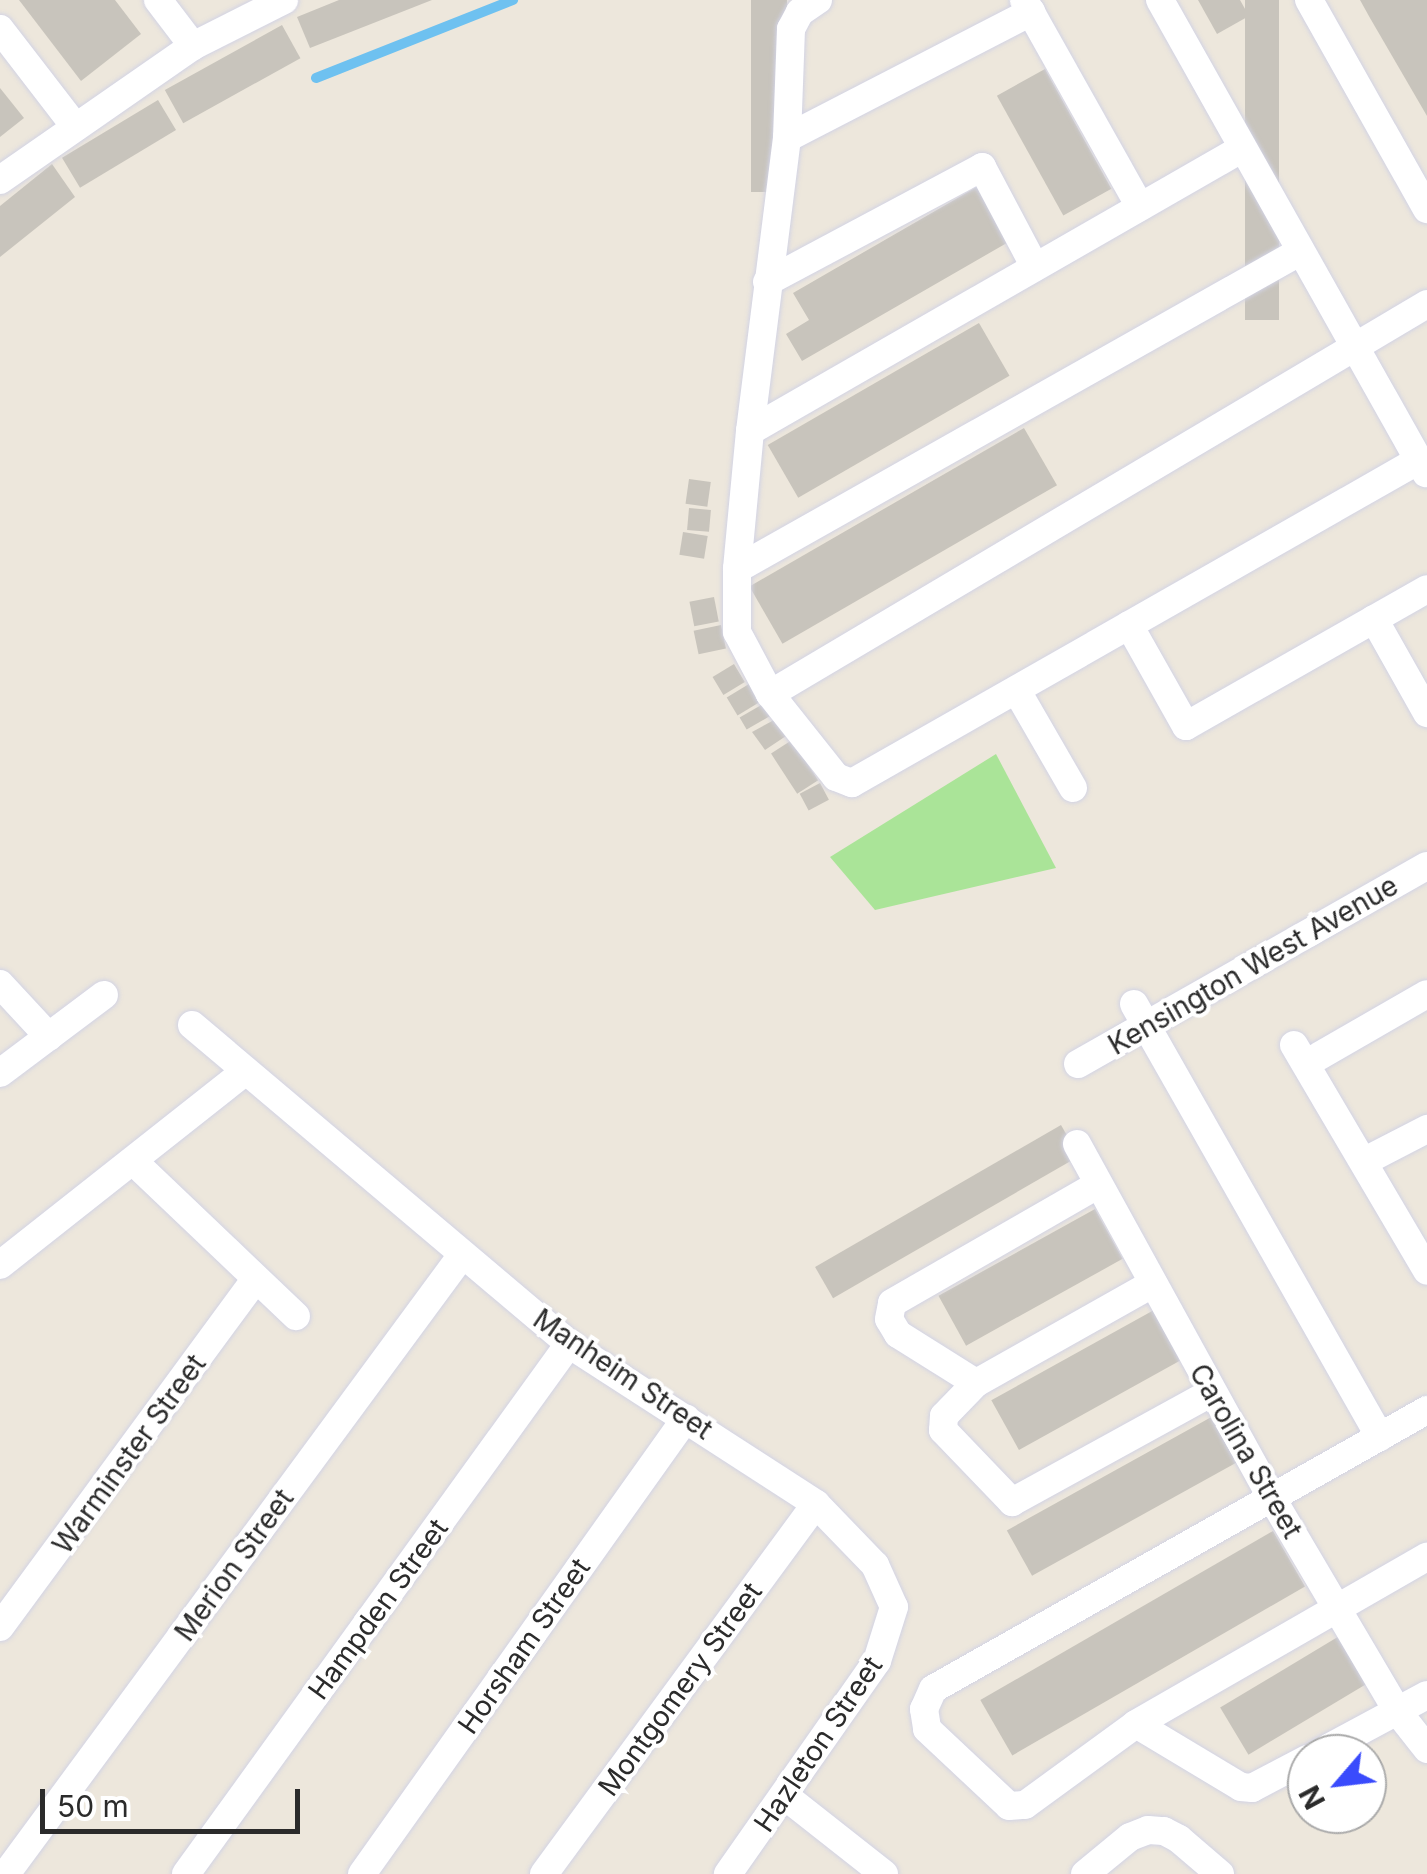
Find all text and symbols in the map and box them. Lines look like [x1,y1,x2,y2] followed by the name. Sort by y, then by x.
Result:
[1102,868,1404,1062] street label: Kensington West Avenue
[527,1302,719,1446] street label: Manheim Street
[45,1348,213,1560] street label: Warminster Street
[1183,1358,1309,1544] street label: Carolina Street
[168,1482,300,1648] street label: Merion Street
[301,1512,455,1706] street label: Hampden Street
[451,1552,597,1740] street label: Horsham Street
[591,1576,769,1802] street label: Montgomery Street
[747,1650,889,1838] street label: Hazleton Street
[1287,1734,1387,1834] north arrow
[45,1769,305,1831] scale bar
[1292,1780,1332,1815] text: N
[57,1788,129,1824] text: 50 m

